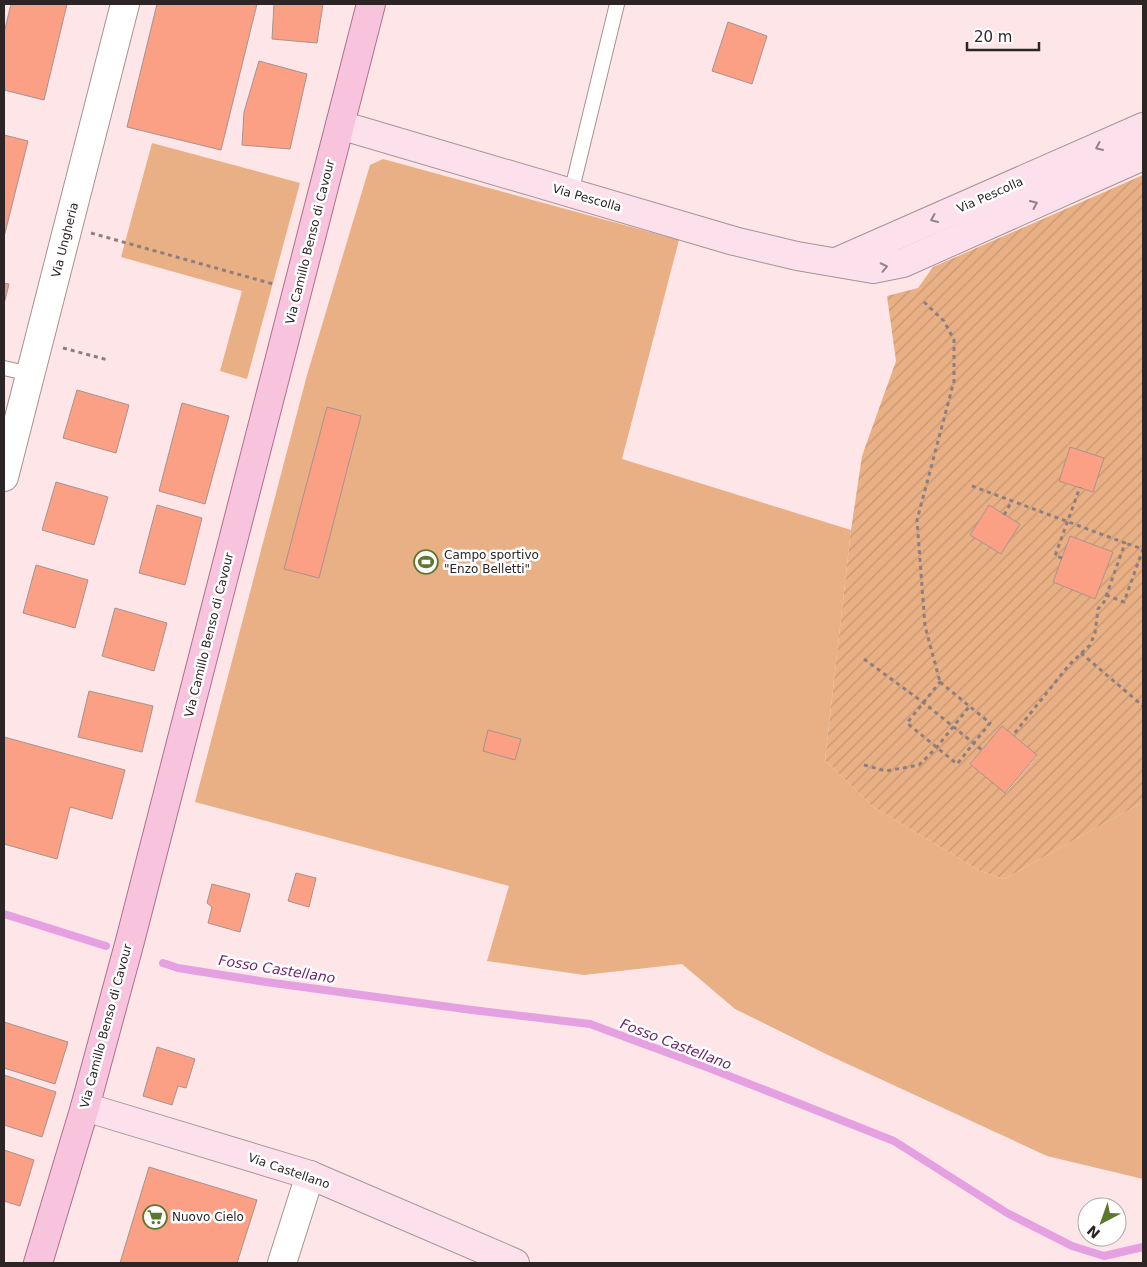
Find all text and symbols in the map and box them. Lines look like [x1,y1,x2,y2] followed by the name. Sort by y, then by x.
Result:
[967,20,1040,52] scale bar
[974,28,1012,46] text: 20 m
[1095,140,1104,151] one-way arrow
[283,158,337,326] street label: Via Camillo Benso di Cavour
[955,174,1025,216] street label: Via Pescolla
[551,182,623,214] street label: Via Pescolla
[1029,200,1038,211] one-way arrow
[49,201,81,279] street label: Via Ungheria
[930,213,939,224] one-way arrow
[880,262,889,272] one-way arrow
[444,548,539,576] place label: Campo sportivo "Enzo Belletti"
[413,549,439,575] sports icon: Campo sportivo "Enzo Belletti"
[182,551,236,719] street label: Via Camillo Benso di Cavour
[77,942,135,1110] street label: Via Camillo Benso di Cavour
[218,952,336,986] water label: Fosso Castellano
[618,1015,734,1073] water label: Fosso Castellano
[246,1150,332,1192] street label: Via Castellano
[1077,1197,1127,1247] north arrow
[142,1204,168,1230] supermarket icon: Nuovo Cielo
[172,1210,244,1224] place label: Nuovo Cielo
[1084,1222,1103,1242] text: N

